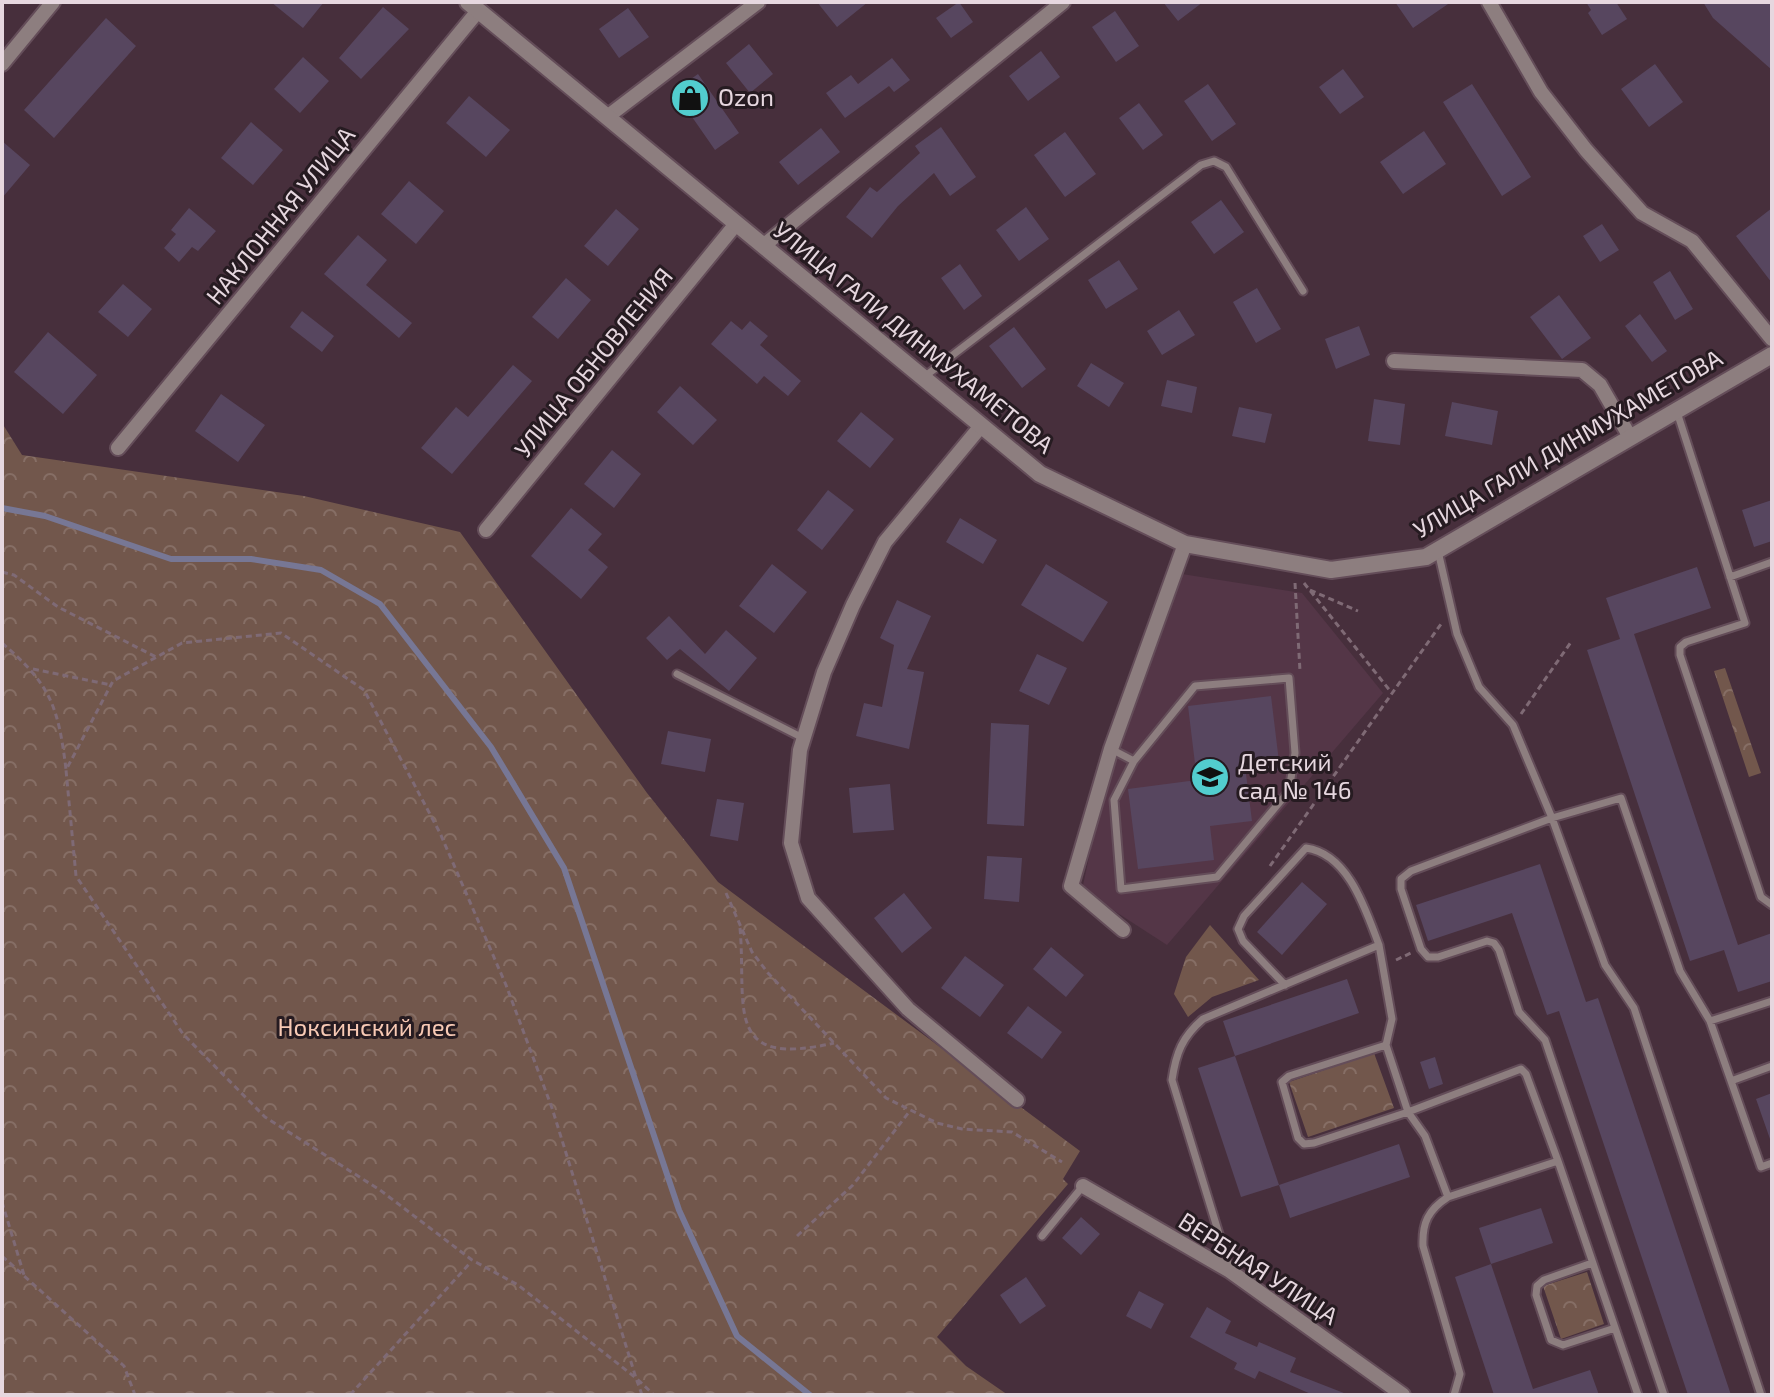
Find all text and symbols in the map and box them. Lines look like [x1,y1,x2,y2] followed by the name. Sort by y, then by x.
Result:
[669,77,711,119] shop icon: Ozon
[718,82,774,111] place label: Ozon
[199,120,360,310] street label: НАКЛОННАЯ УЛИЦА
[768,215,1060,459] street label: УЛИЦА ГАЛИ ДИНМУХАМЕТОВА
[508,262,678,463] street label: УЛИЦА ОБНОВЛЕНИЯ
[1408,342,1727,543] street label: УЛИЦА ГАЛИ ДИНМУХАМЕТОВА
[1238,747,1352,804] place label: Детский сад № 146
[1189,756,1231,798] school or university icon: Детский сад № 146
[278,1012,456,1041] park label: Ноксинский лес
[1174,1205,1344,1330] street label: ВЕРБНАЯ УЛИЦА

